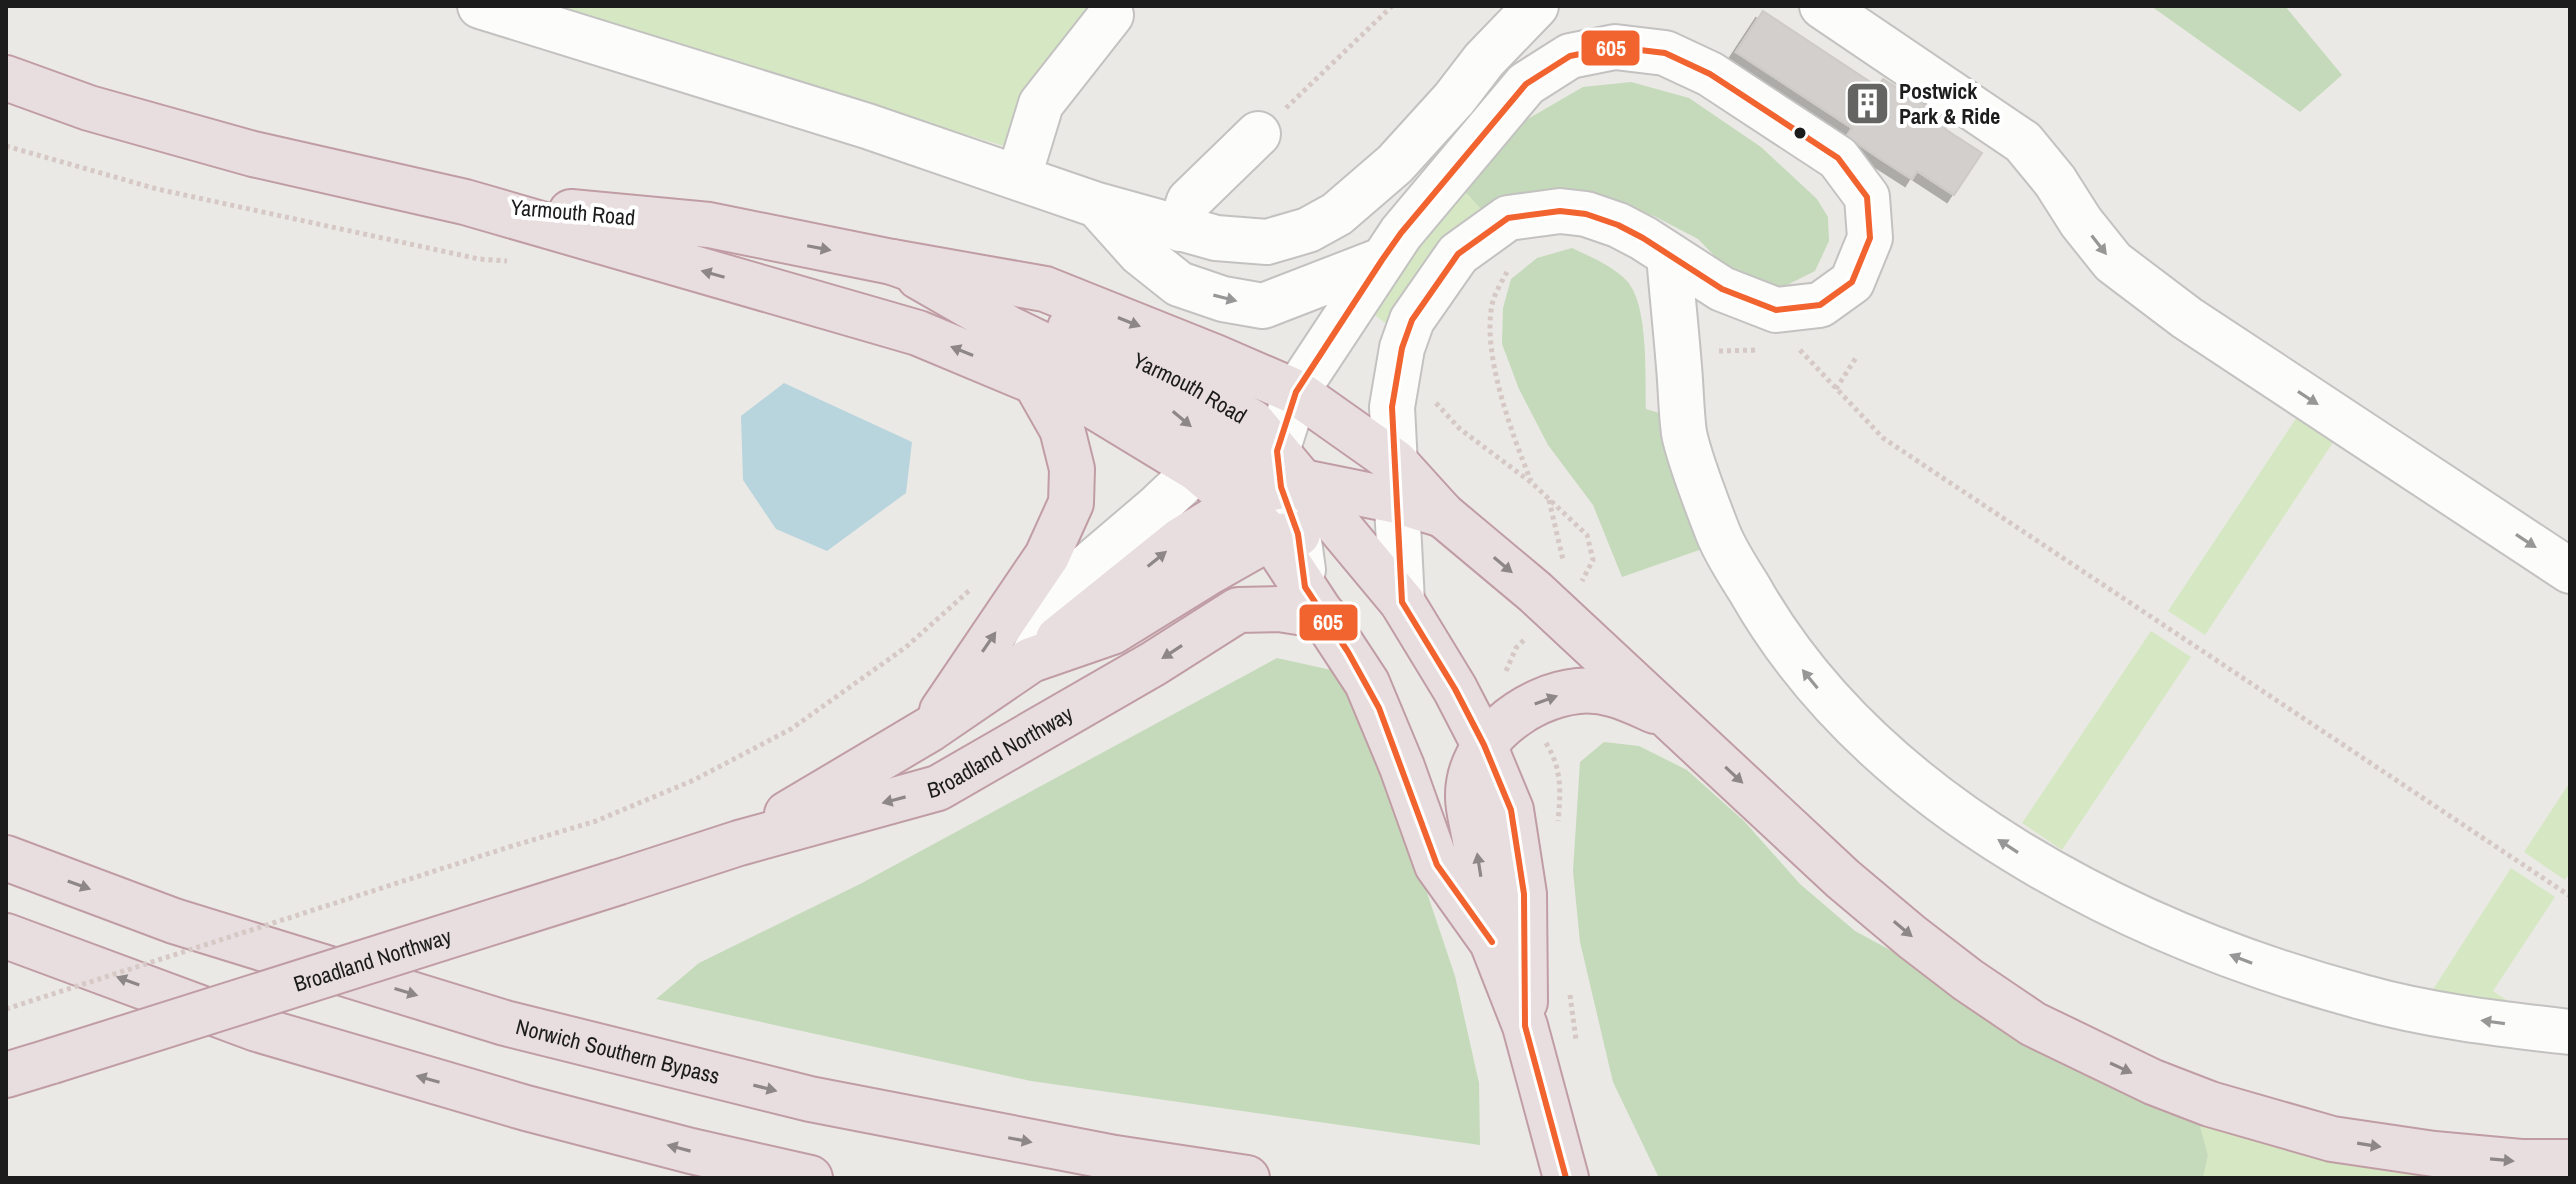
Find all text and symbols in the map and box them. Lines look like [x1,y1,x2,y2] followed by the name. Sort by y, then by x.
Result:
[1580,29,1641,67] line badge: 605
[1596,33,1626,63] text: 605
[1899,76,2000,131] place label: Postwick Park & Ride
[1844,80,1892,128] building icon: Postwick Park & Ride
[1792,125,1808,141] unlabelled marker
[509,192,637,232] street label: Yarmouth Road
[2091,235,2107,255] one-way arrow
[807,242,832,254] one-way arrow
[701,267,725,280] one-way arrow
[1212,293,1237,305] one-way arrow
[1117,316,1141,329] one-way arrow
[950,344,974,357] one-way arrow
[1128,345,1252,431] street label: Yarmouth Road
[2298,391,2319,406] one-way arrow
[1172,410,1192,427] one-way arrow
[2515,534,2536,549] one-way arrow
[1147,551,1167,567] one-way arrow
[1492,556,1512,573] one-way arrow
[1298,603,1359,642] line badge: 605
[1313,607,1343,637] text: 605
[981,631,996,652] one-way arrow
[1161,644,1183,658] one-way arrow
[1802,669,1819,689] one-way arrow
[1534,693,1558,706] one-way arrow
[924,698,1078,805] street label: Broadland Northway
[1725,766,1744,784] one-way arrow
[882,794,906,807] one-way arrow
[1997,838,2018,853] one-way arrow
[1472,852,1485,877] one-way arrow
[67,879,91,892] one-way arrow
[1892,920,1912,937] one-way arrow
[290,921,455,999] street label: Broadland Northway
[2229,952,2253,965] one-way arrow
[116,975,140,987] one-way arrow
[394,986,418,999] one-way arrow
[513,1011,723,1091] street label: Norwich Southern Bypass
[2480,1015,2505,1028] one-way arrow
[2110,1061,2133,1075] one-way arrow
[416,1072,440,1085] one-way arrow
[753,1083,778,1095] one-way arrow
[1008,1134,1033,1147] one-way arrow
[2357,1139,2382,1151] one-way arrow
[667,1141,692,1153] one-way arrow
[2490,1154,2515,1167] one-way arrow

